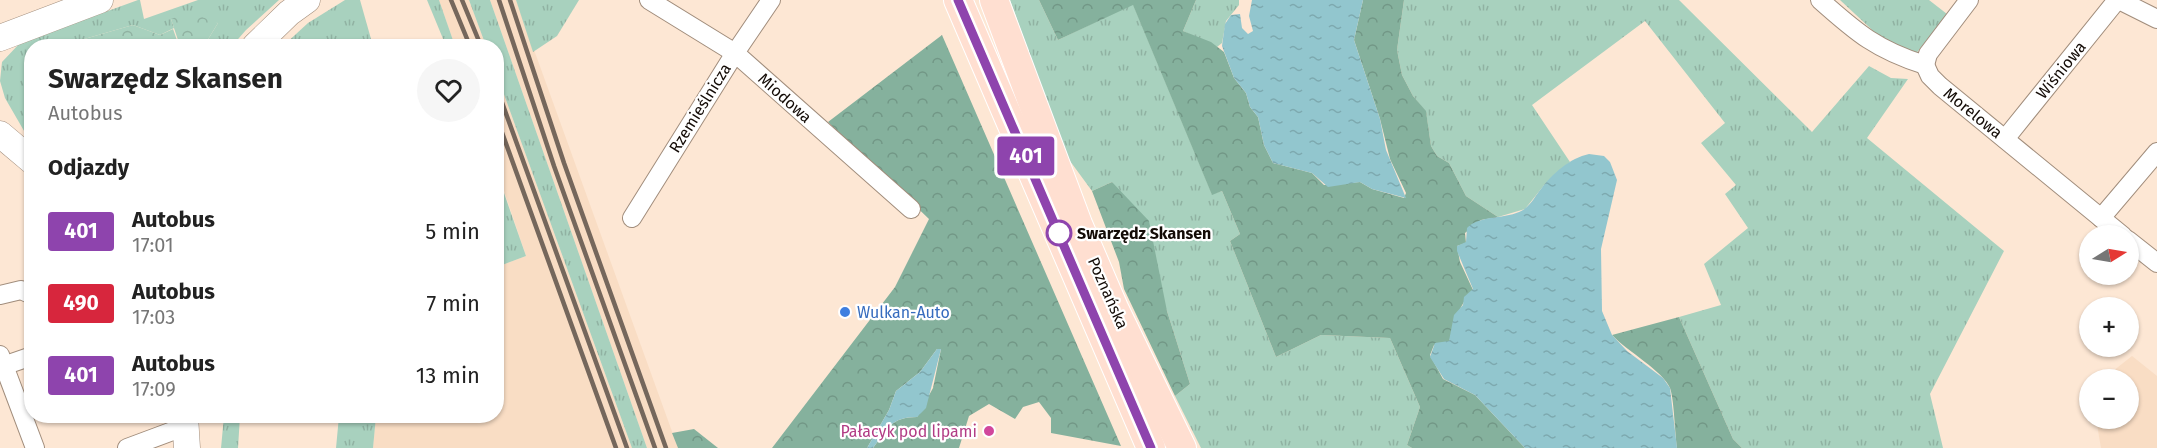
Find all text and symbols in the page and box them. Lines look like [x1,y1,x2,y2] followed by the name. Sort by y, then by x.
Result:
[2032,37,2090,103] street label: Wiśniowa
[417,59,480,122] button: heart
[665,60,735,156] street label: Rzemieślnicza
[48,62,283,95] text: Swarzędz Skansen
[754,69,816,127] street label: Miodowa
[1940,84,2006,142] street label: Morelowa
[48,101,123,125] text: Autobus
[992,136,1060,176] line badge: 401
[1009,143,1043,169] text: 401
[48,154,129,181] text: Odjazdy
[132,206,215,233] text: Autobus
[64,218,98,244] text: 401
[425,218,480,245] text: 5 min
[1046,220,1072,246] marker: Swarzędz Skansen
[1077,224,1211,243] place label: Swarzędz Skansen
[2079,225,2139,285] north arrow
[2079,225,2139,429] map controls
[132,233,174,257] text: 17:01
[1084,254,1132,332] street label: Poznańska
[132,278,215,305] text: Autobus
[63,290,99,316] text: 490
[426,290,480,317] text: 7 min
[2079,297,2139,357] button: +
[857,303,950,322] place label: Wulkan-Auto
[132,305,175,329] text: 17:03
[838,305,852,319] marker: Wulkan-Auto
[132,350,215,377] text: Autobus
[64,362,98,388] text: 401
[416,362,480,389] text: 13 min
[2079,369,2139,429] button: −
[132,377,176,401] text: 17:09
[840,422,977,441] place label: Pałacyk pod lipami
[982,424,996,438] marker: Pałacyk pod lipami

